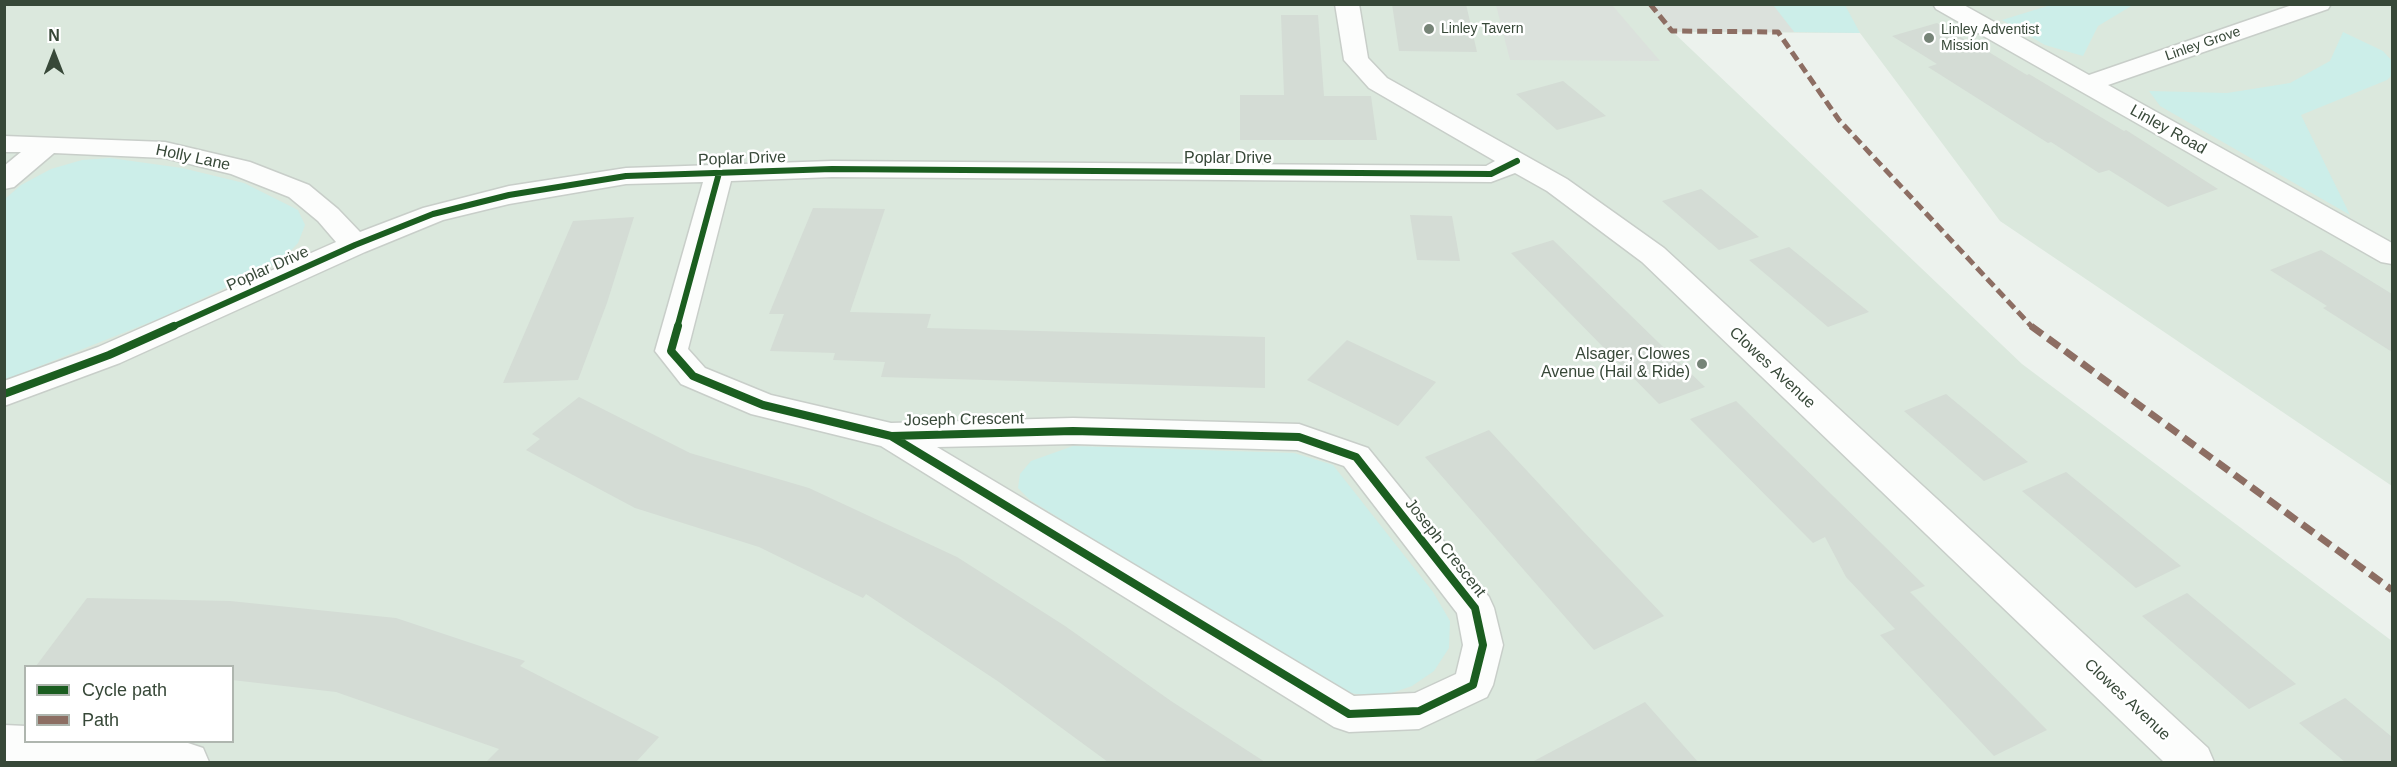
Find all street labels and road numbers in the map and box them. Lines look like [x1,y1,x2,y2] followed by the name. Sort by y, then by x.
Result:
[2163,23,2243,65] street label: Linley Grove
[2126,101,2210,159] street label: Linley Road
[154,141,232,175] street label: Holly Lane
[698,148,786,170] street label: Poplar Drive
[1184,149,1272,169] street label: Poplar Drive
[224,242,312,296] street label: Poplar Drive
[1725,323,1819,413] street label: Clowes Avenue
[904,409,1024,431] street label: Joseph Crescent
[1400,495,1490,601] street label: Joseph Crescent
[2080,655,2174,745] street label: Clowes Avenue

